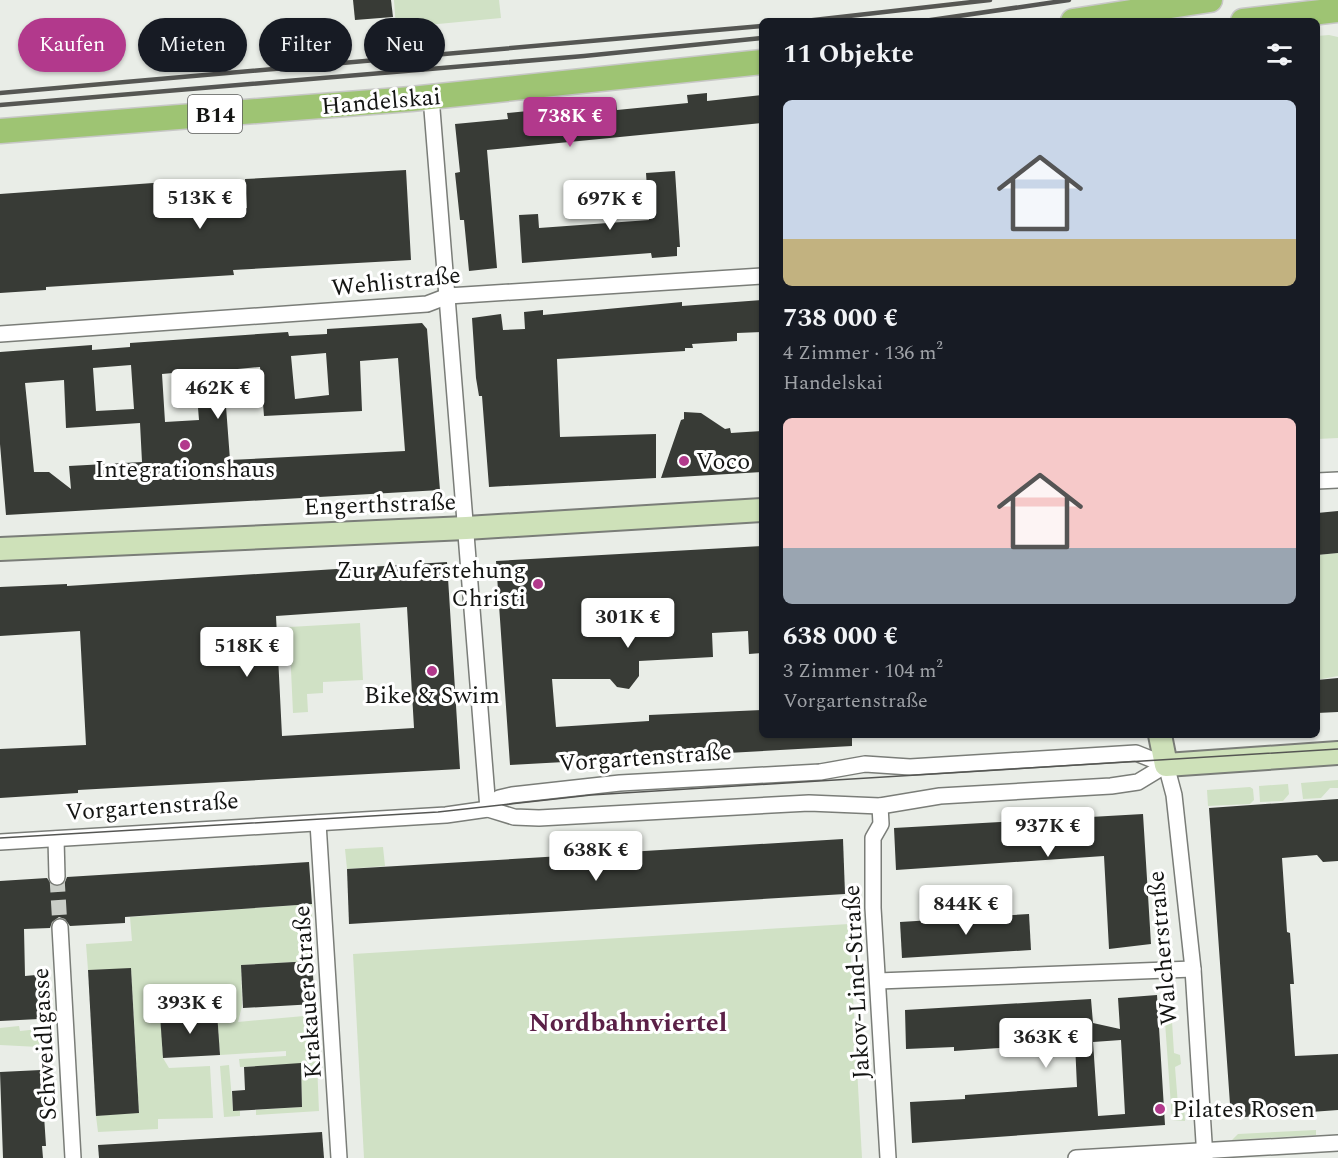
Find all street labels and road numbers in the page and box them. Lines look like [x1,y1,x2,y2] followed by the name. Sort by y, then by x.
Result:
[320,79,442,125] street label: Handelskai
[188,95,242,133] road number: B14
[330,257,462,307] street label: Wehlistraße
[303,484,457,526] street label: Engerthstraße
[557,734,733,782] street label: Vorgartenstraße
[64,783,240,831] street label: Vorgartenstraße
[1138,869,1188,1027] street label: Walcherstraße
[834,884,880,1080] street label: Jakov-Lind-Straße
[284,904,332,1080] street label: Krakauer Straße
[23,967,67,1121] street label: Schweidlgasse

